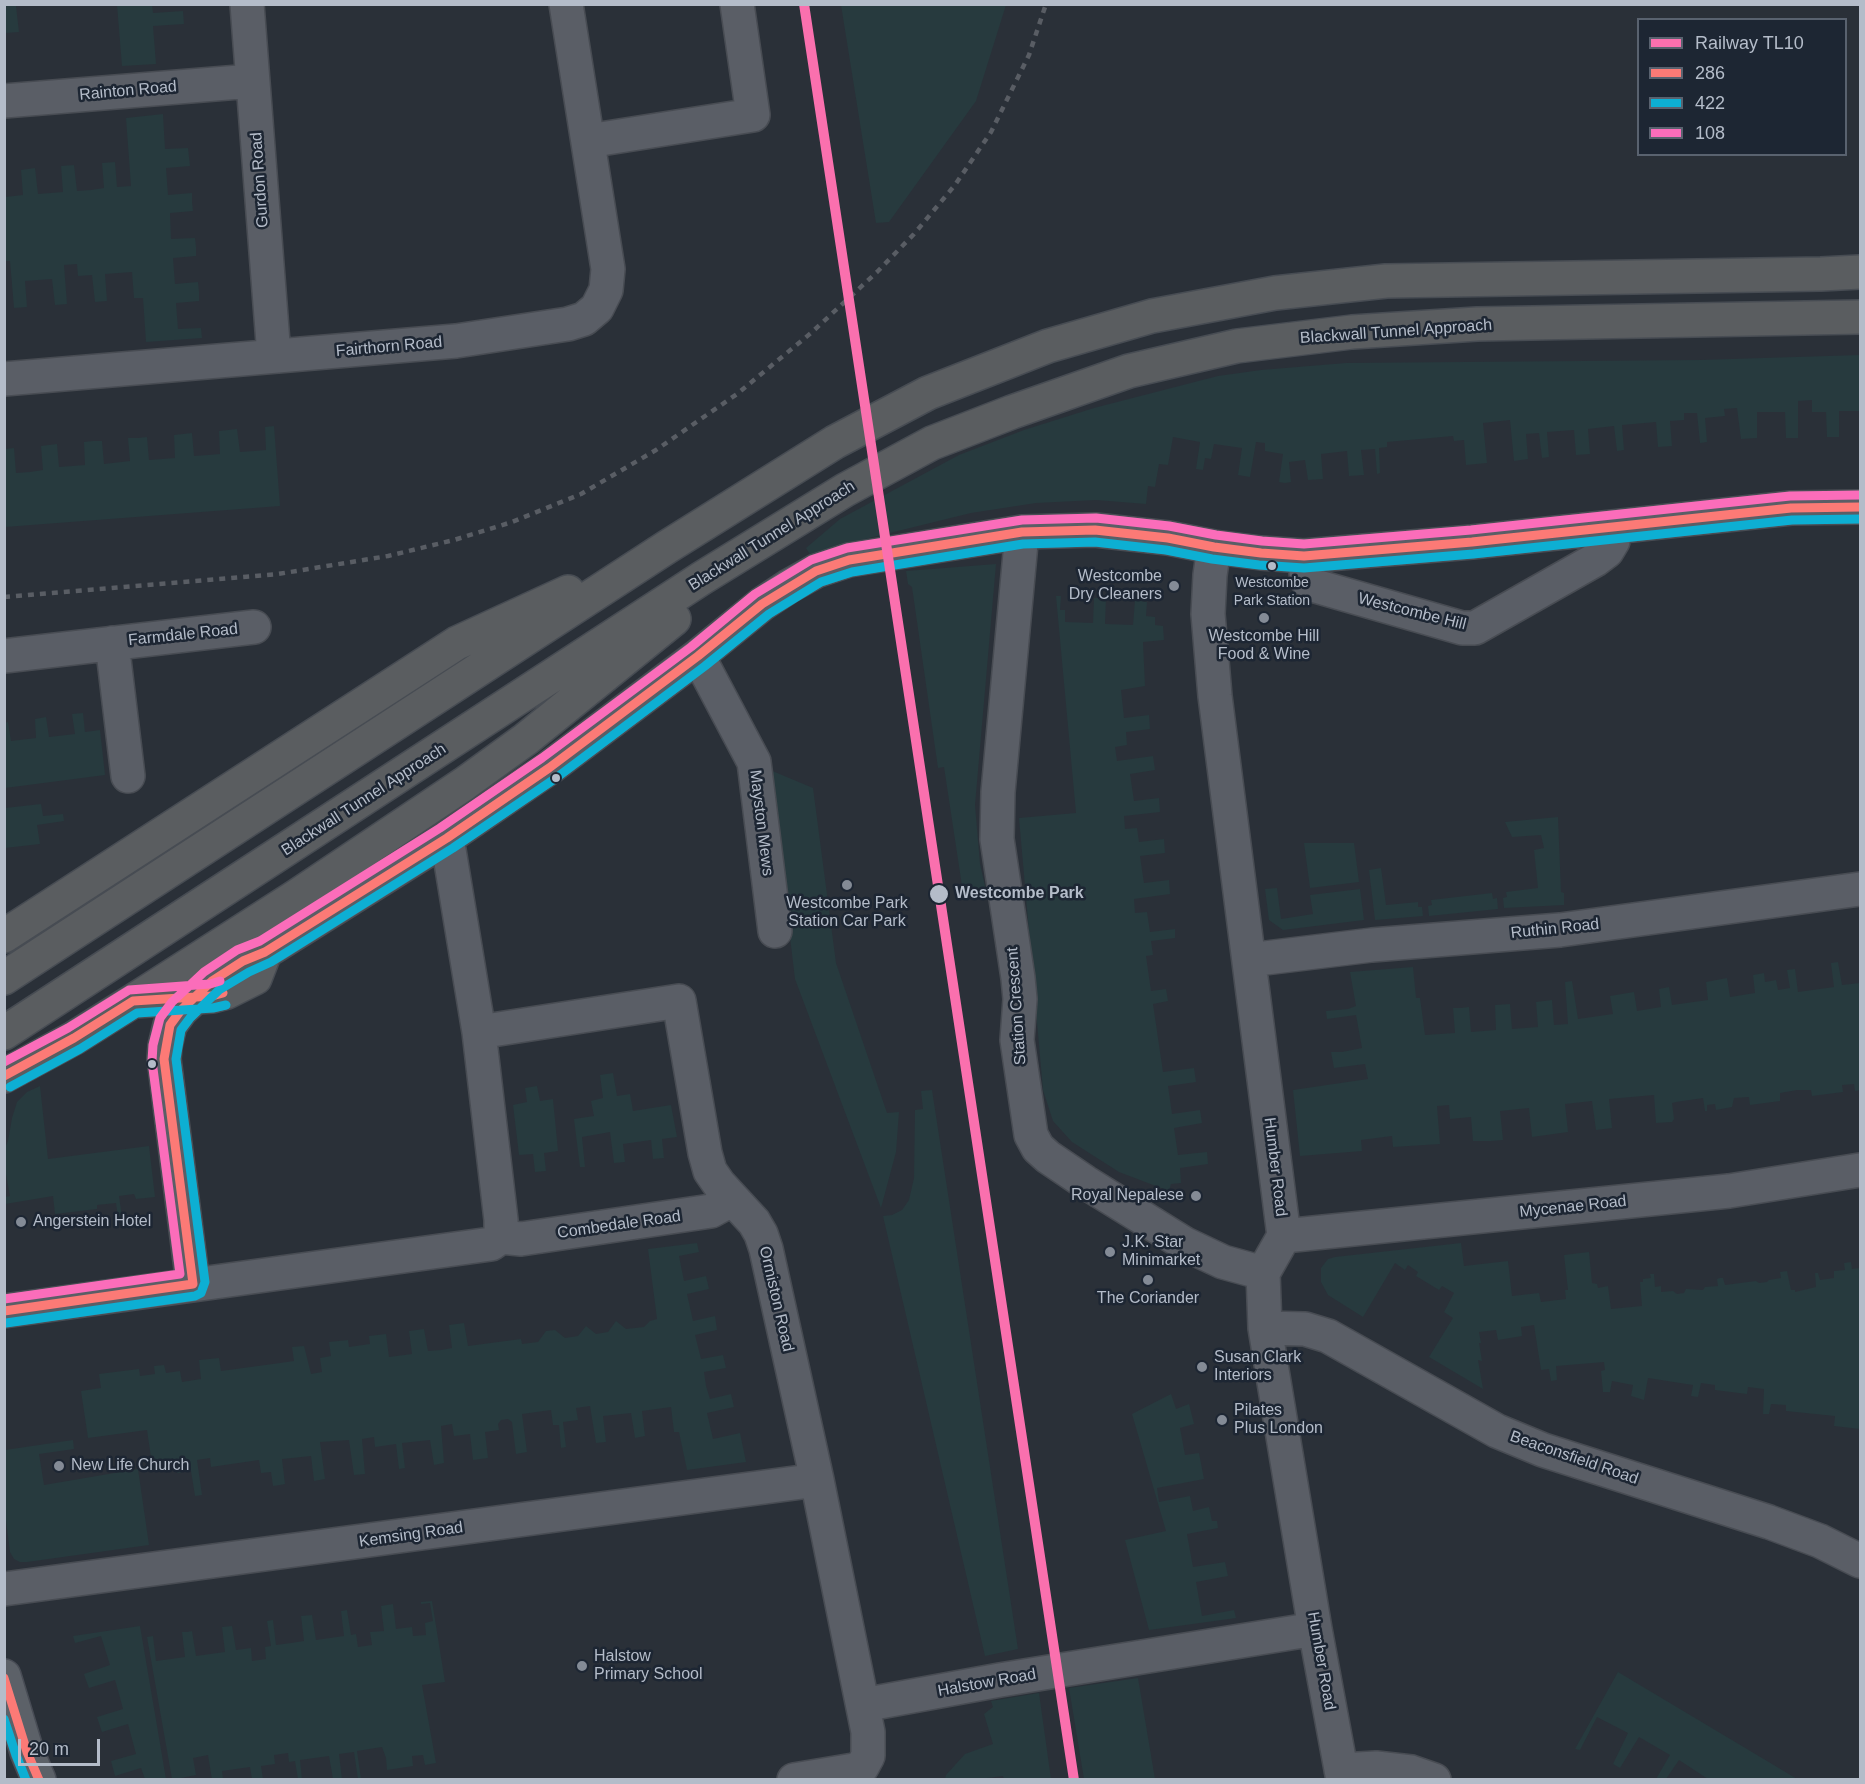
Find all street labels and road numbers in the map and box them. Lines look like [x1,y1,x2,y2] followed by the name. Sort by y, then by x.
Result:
[78,77,178,105] street label: Rainton Road
[247,131,273,229] street label: Gurdon Road
[1299,316,1493,348] street label: Blackwall Tunnel Approach
[335,333,443,361] street label: Fairthorn Road
[685,477,859,595] street label: Blackwall Tunnel Approach
[1356,589,1468,635] street label: Westcombe Hill
[127,620,239,650] street label: Farmdale Road
[278,740,450,860] street label: Blackwall Tunnel Approach
[745,769,777,877] street label: Mayston Mews
[1510,915,1600,943] street label: Ruthin Road
[1003,946,1031,1066] street label: Station Crescent
[1259,1116,1291,1218] street label: Humber Road
[1518,1192,1628,1222] street label: Mycenae Road
[556,1207,682,1243] street label: Combedale Road
[755,1244,797,1354] street label: Ormiston Road
[1507,1427,1641,1489] street label: Beaconsfield Road
[358,1518,464,1552] street label: Kemsing Road
[1303,1610,1339,1712] street label: Humber Road
[936,1665,1038,1701] street label: Halstow Road

